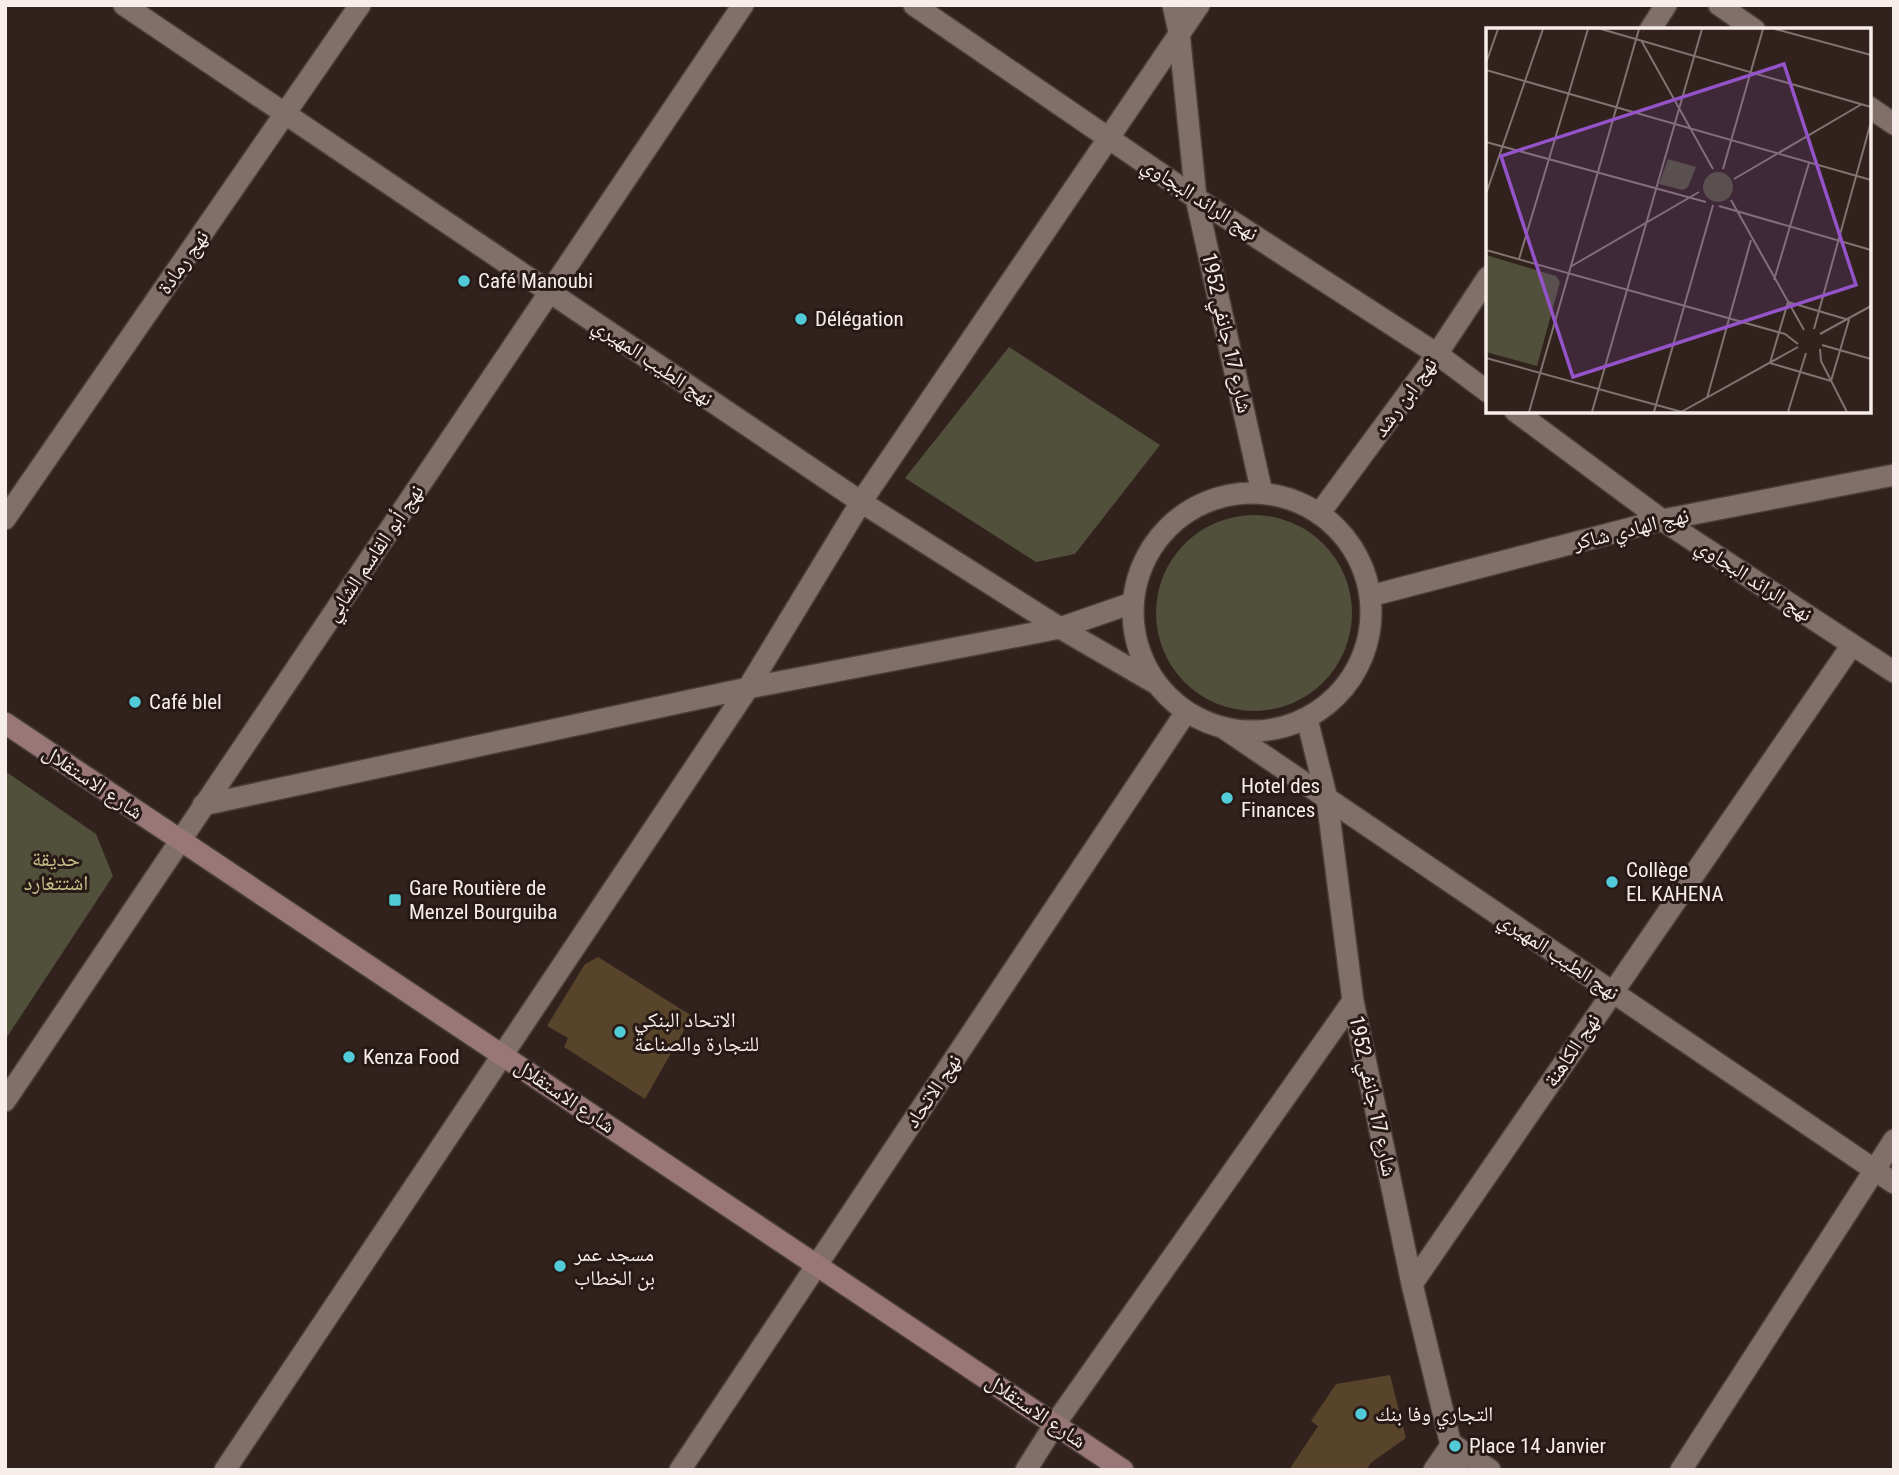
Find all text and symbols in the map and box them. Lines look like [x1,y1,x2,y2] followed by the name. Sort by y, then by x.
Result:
[1486,28,1871,413] inset map
[1135,153,1263,249] street label: نهج الرائد البجاوي
[152,225,215,299] street label: نهج رمادة
[1193,251,1257,416] street label: شارع 17 جانفي 1952
[478,269,593,293] place label: Café Manoubi
[456,273,472,289] marker: Café Manoubi
[815,307,904,331] place label: Délégation
[793,311,809,327] marker: Délégation
[586,313,718,415] street label: نهج الطيب المهيري
[1368,353,1443,442] street label: نهج ابن رشد
[319,480,432,628] street label: نهج أبو القاسم الشابي
[1570,503,1692,559] street label: نهج الهادي شاكر
[1689,534,1817,630] street label: نهج الرائد البجاوي
[149,690,222,714] place label: Café blel
[127,694,143,710] marker: Café blel
[38,740,148,825] street label: شارع الاستقلال
[1241,774,1320,822] place label: Hotel des Finances
[1219,790,1235,806] marker: Hotel des Finances
[24,847,88,895] park label: حديقة اشتتغارد
[1626,858,1724,906] place label: Collège EL KAHENA
[1604,874,1620,890] marker: Collège EL KAHENA
[409,876,558,924] place label: Gare Routière de Menzel Bourguiba
[387,892,403,908] marker: Gare Routière de Menzel Bourguiba
[1492,907,1624,1009] street label: نهج الطيب المهيري
[634,1008,759,1056] place label: الاتحاد البنكي للتجارة والصناعة
[1539,1009,1606,1092] street label: نهج الكاهنة
[1340,1013,1402,1179] street label: شارع 17 جانفي 1952
[612,1024,628,1040] marker: الاتحاد البنكي للتجارة والصناعة
[363,1045,460,1069] place label: Kenza Food
[341,1049,357,1065] marker: Kenza Food
[900,1050,967,1133] street label: نهج الاتحاد
[510,1054,620,1139] street label: شارع الاستقلال
[573,1242,655,1291] place label: مسجد عمر بن الخطاب
[552,1258,568,1274] marker: مسجد عمر بن الخطاب
[981,1369,1091,1454] street label: شارع الاستقلال
[1375,1402,1493,1430] place label: التجاري وفا بنك
[1353,1406,1369,1422] marker: التجاري وفا بنك
[1469,1434,1606,1458] place label: Place 14 Janvier
[1447,1438,1463,1454] marker: Place 14 Janvier

